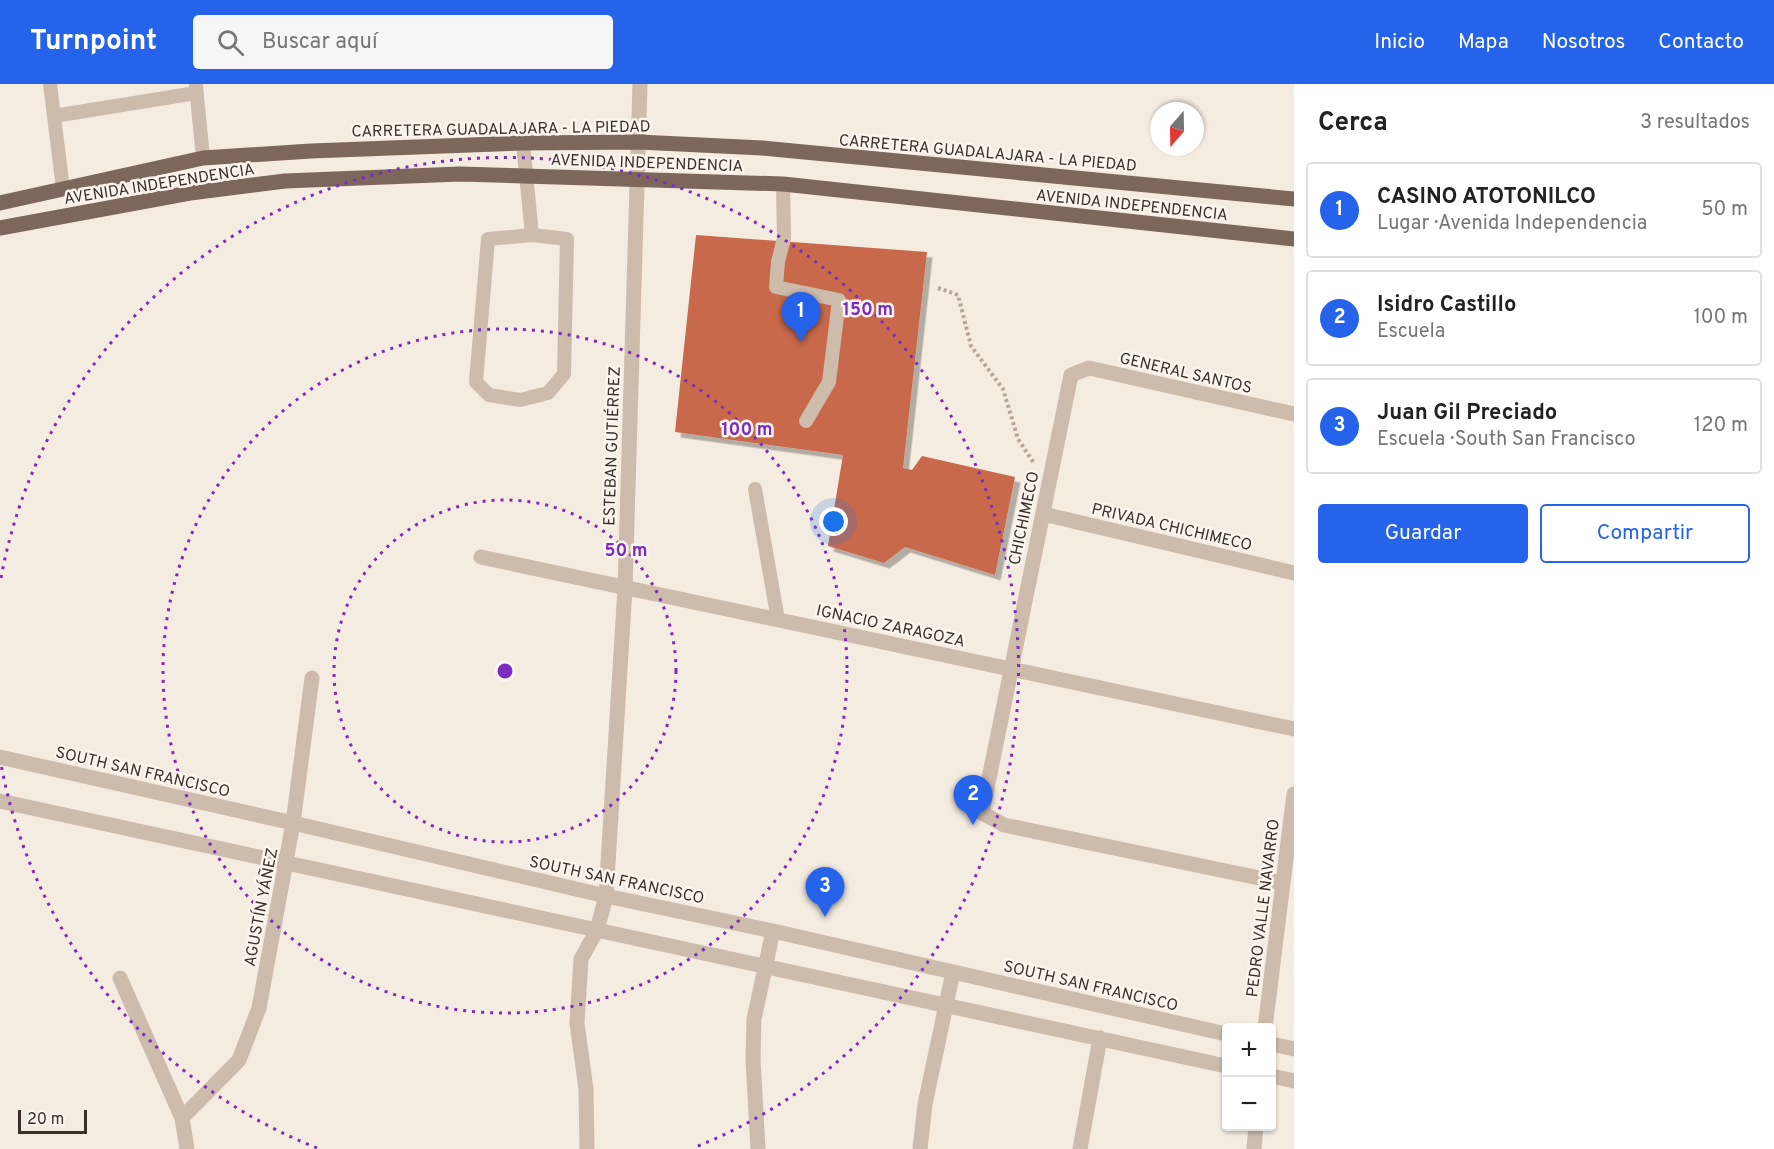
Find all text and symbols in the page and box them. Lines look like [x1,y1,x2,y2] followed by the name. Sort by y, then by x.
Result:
[193,15,613,69] search box
[30,24,157,60] text: Turnpoint
[214,26,247,59] icon: search
[262,29,377,56] text: Buscar aquí
[1374,29,1425,56] text: Inicio
[1458,29,1509,56] text: Mapa
[1542,29,1625,56] text: Nosotros
[1658,29,1744,56] text: Contacto
[1150,102,1204,156] north arrow
[1318,107,1388,140] text: Cerca
[1640,110,1750,136] text: 3 resultados
[351,117,651,143] street label: CARRETERA GUADALAJARA - LA PIEDAD
[838,131,1138,177] street label: CARRETERA GUADALAJARA - LA PIEDAD
[550,151,744,177] street label: AVENIDA INDEPENDENCIA
[63,160,256,210] street label: AVENIDA INDEPENDENCIA
[1377,184,1596,211] text: CASINO ATOTONILCO
[1035,186,1229,226] street label: AVENIDA INDEPENDENCIA
[1336,197,1344,223] text: 1
[1701,197,1748,223] text: 50 m
[1377,211,1647,237] text: Lugar · Avenida Independencia
[782,292,820,342] pin: 1
[1377,292,1516,319] text: Isidro Castillo
[843,299,893,322] text: 150 m
[1333,305,1346,331] text: 2
[1693,305,1748,331] text: 100 m
[1377,319,1445,345] text: Escuela
[1117,349,1254,399] street label: GENERAL SANTOS
[598,366,626,526] street label: ESTEBAN GUTIÉRREZ
[1377,400,1557,427] text: Juan Gil Preciado
[1334,413,1346,439] text: 3
[1694,413,1748,439] text: 120 m
[721,419,773,442] text: 100 m
[1377,427,1636,453] text: Escuela · South San Francisco
[1005,470,1045,567] street label: CHICHIMECO
[1089,500,1254,556] street label: PRIVADA CHICHIMECO
[1318,504,1528,563] button: Guardar
[1540,504,1750,563] button: Compartir
[819,507,848,536] your location
[604,540,648,563] text: 50 m
[814,601,967,653] street label: IGNACIO ZARAGOZA
[495,661,515,681] centre of rings
[53,743,232,803] street label: SOUTH SAN FRANCISCO
[954,776,992,825] pin: 2
[1243,818,1285,999] street label: PEDRO VALLE NAVARRO
[238,846,283,968] street label: AGUSTÍN YÁÑEZ
[527,853,706,909] street label: SOUTH SAN FRANCISCO
[806,868,844,917] pin: 3
[1001,957,1180,1017] street label: SOUTH SAN FRANCISCO
[1222,1023,1276,1131] map controls
[1222,1023,1276,1077] button: +
[1222,1077,1276,1131] button: −
[18,1107,87,1134] scale bar
[27,1110,64,1130] text: 20 m

